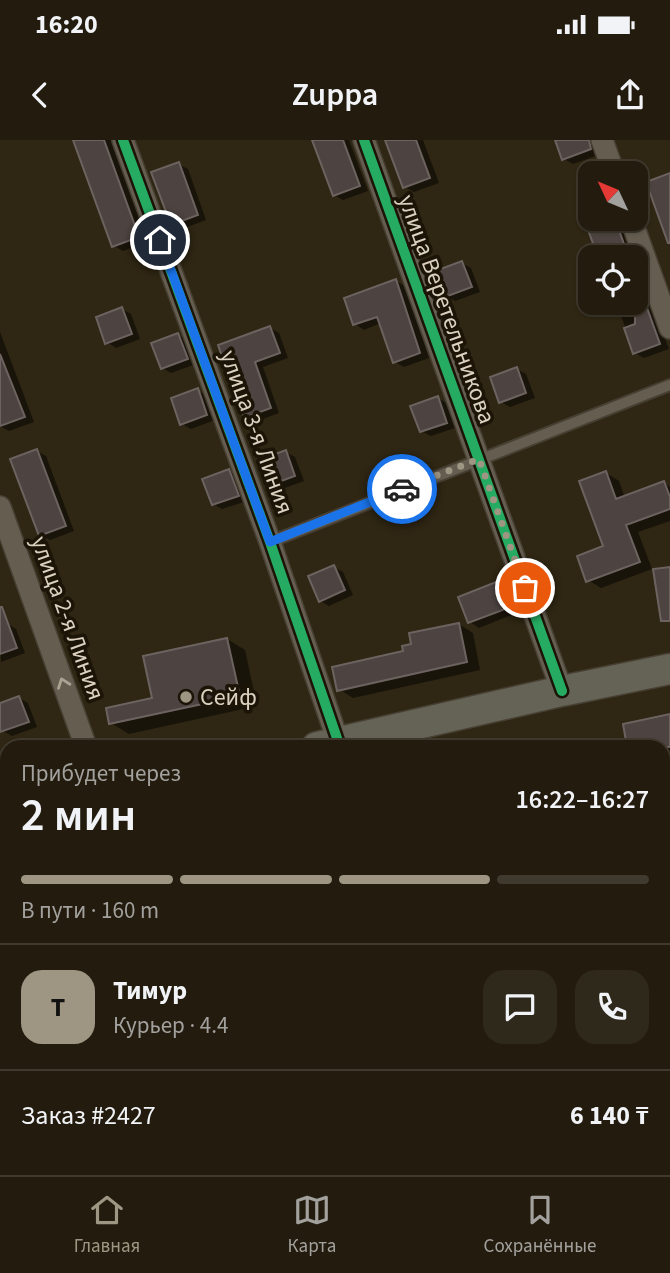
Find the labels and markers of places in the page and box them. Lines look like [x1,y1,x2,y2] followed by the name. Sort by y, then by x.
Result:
[130,210,190,270] pin
[495,558,555,618] pin
[200,680,257,715] place label: Сейф
[178,689,194,705] marker: Сейф

